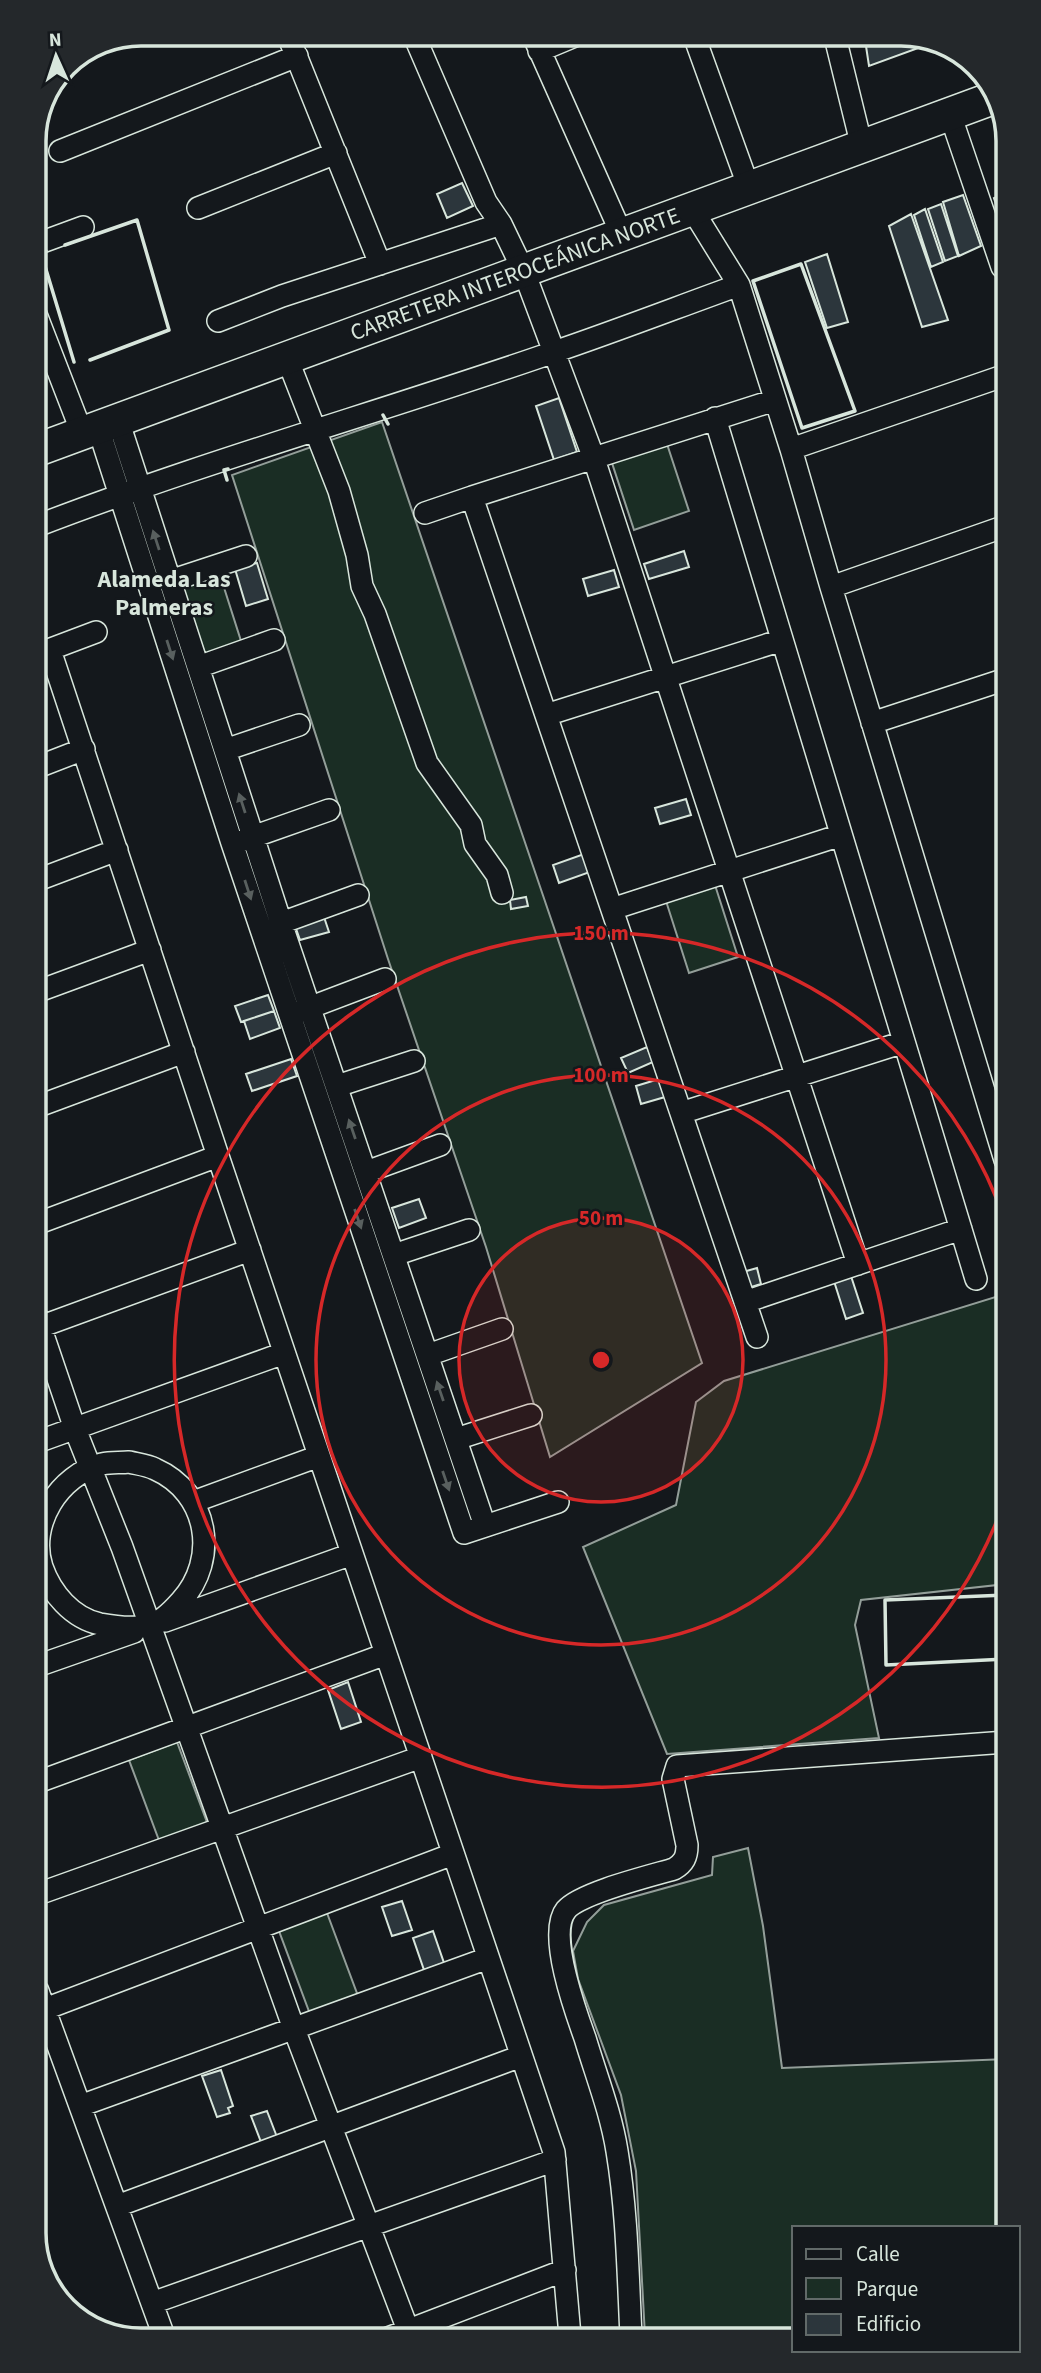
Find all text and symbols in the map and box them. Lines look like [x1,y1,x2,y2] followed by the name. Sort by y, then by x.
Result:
[21,21,91,91] north arrow
[48,27,62,54] text: N
[346,199,684,349] street label: CARRETERA INTEROCEÁNICA NORTE
[150,529,161,550] one-way arrow
[96,562,231,625] district label: Alameda Las Palmeras
[165,640,176,661] one-way arrow
[236,792,247,813] one-way arrow
[243,879,253,900] one-way arrow
[573,918,629,948] text: 150 m
[573,1060,629,1090] text: 100 m
[346,1119,357,1140] one-way arrow
[579,1203,623,1233] text: 50 m
[353,1209,364,1230] one-way arrow
[589,1348,613,1372] centre of rings
[434,1381,445,1402] one-way arrow
[441,1471,452,1492] one-way arrow
[792,2226,1020,2352] legend
[856,2239,900,2269] text: Calle
[856,2274,918,2304] text: Parque
[856,2309,921,2339] text: Edificio

